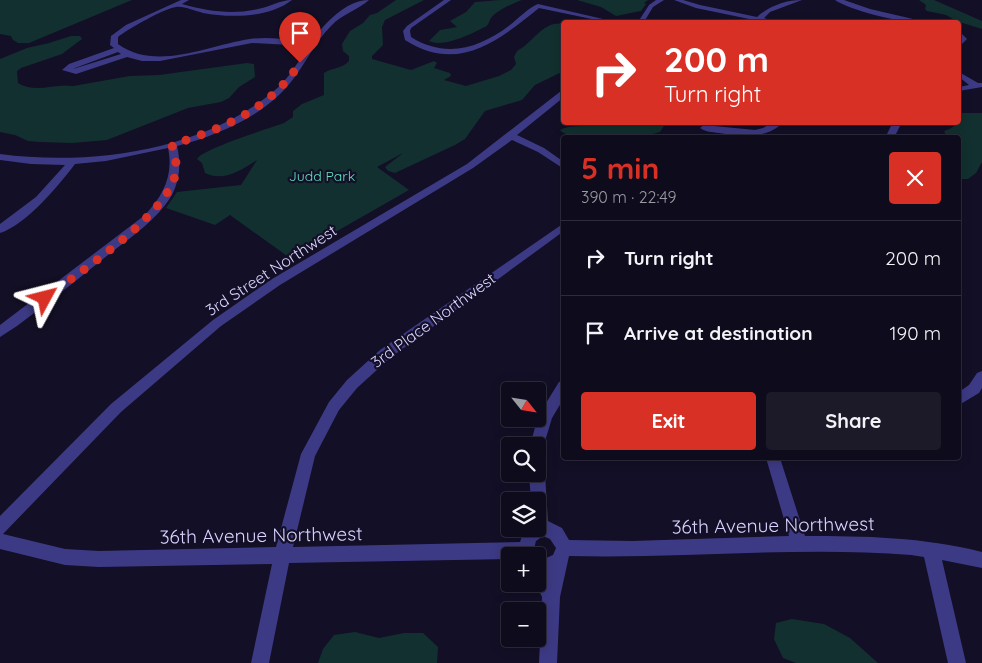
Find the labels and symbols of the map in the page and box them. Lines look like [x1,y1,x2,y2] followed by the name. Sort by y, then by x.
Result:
[279,12,321,63] pin
[289,167,355,185] park label: Judd Park
[202,220,340,320] street label: 3rd Street Northwest
[367,268,499,372] street label: 3rd Place Northwest
[18,271,70,323] position arrow
[501,382,546,428] north arrow
[671,511,875,539] street label: 36th Avenue Northwest
[159,521,363,549] street label: 36th Avenue Northwest

